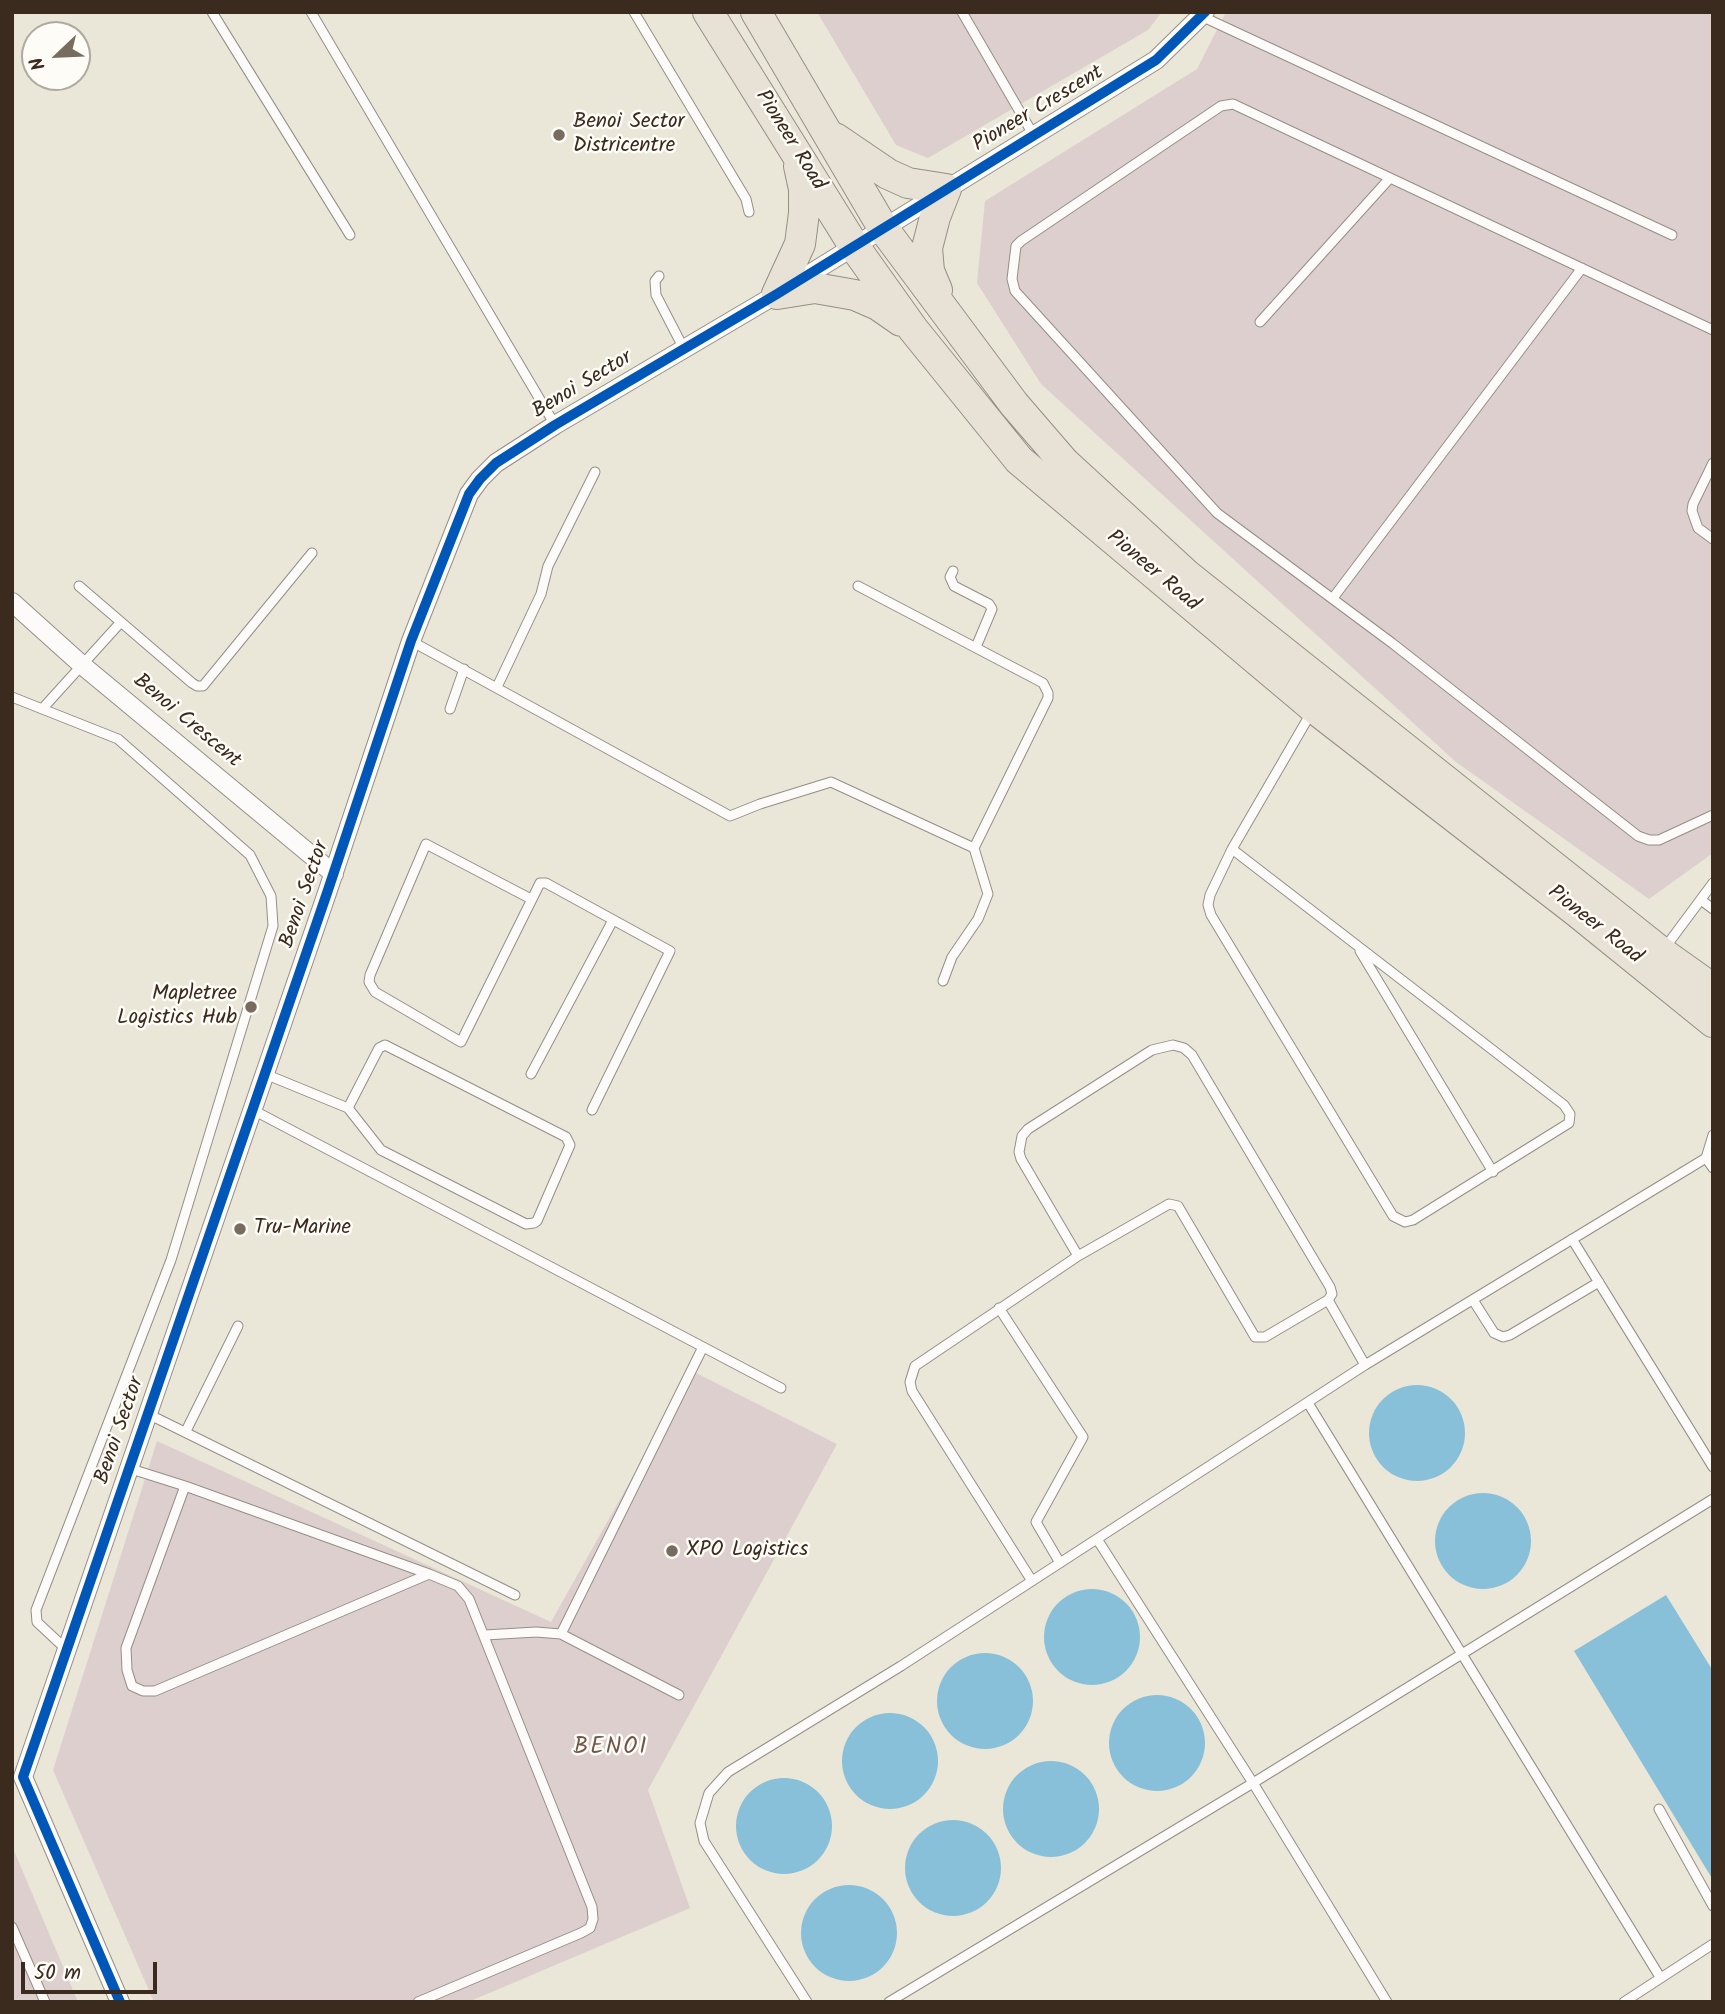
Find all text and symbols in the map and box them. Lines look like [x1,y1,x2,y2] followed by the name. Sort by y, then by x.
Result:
[21,21,91,91] north arrow
[22,52,55,75] text: N
[969,61,1109,159] street label: Pioneer Crescent
[748,86,830,196] street label: Pioneer Road
[573,110,684,160] place label: Benoi Sector Districentre
[551,127,567,143] marker: Benoi Sector Districentre
[529,346,637,426] street label: Benoi Sector
[1100,526,1204,618] street label: Pioneer Road
[127,670,245,774] street label: Benoi Crescent
[276,838,336,952] street label: Benoi Sector
[1542,881,1646,971] street label: Pioneer Road
[117,982,237,1032] place label: Mapletree Logistics Hub
[243,999,259,1015] marker: Mapletree Logistics Hub
[254,1216,351,1242] place label: Tru-Marine
[232,1221,248,1237] marker: Tru-Marine
[91,1374,151,1488] street label: Benoi Sector
[686,1538,808,1564] place label: XPO Logistics
[664,1543,680,1559] marker: XPO Logistics
[574,1735,648,1763] district label: BENOI
[24,1948,161,1992] scale bar
[34,1957,81,1990] text: 50 m

